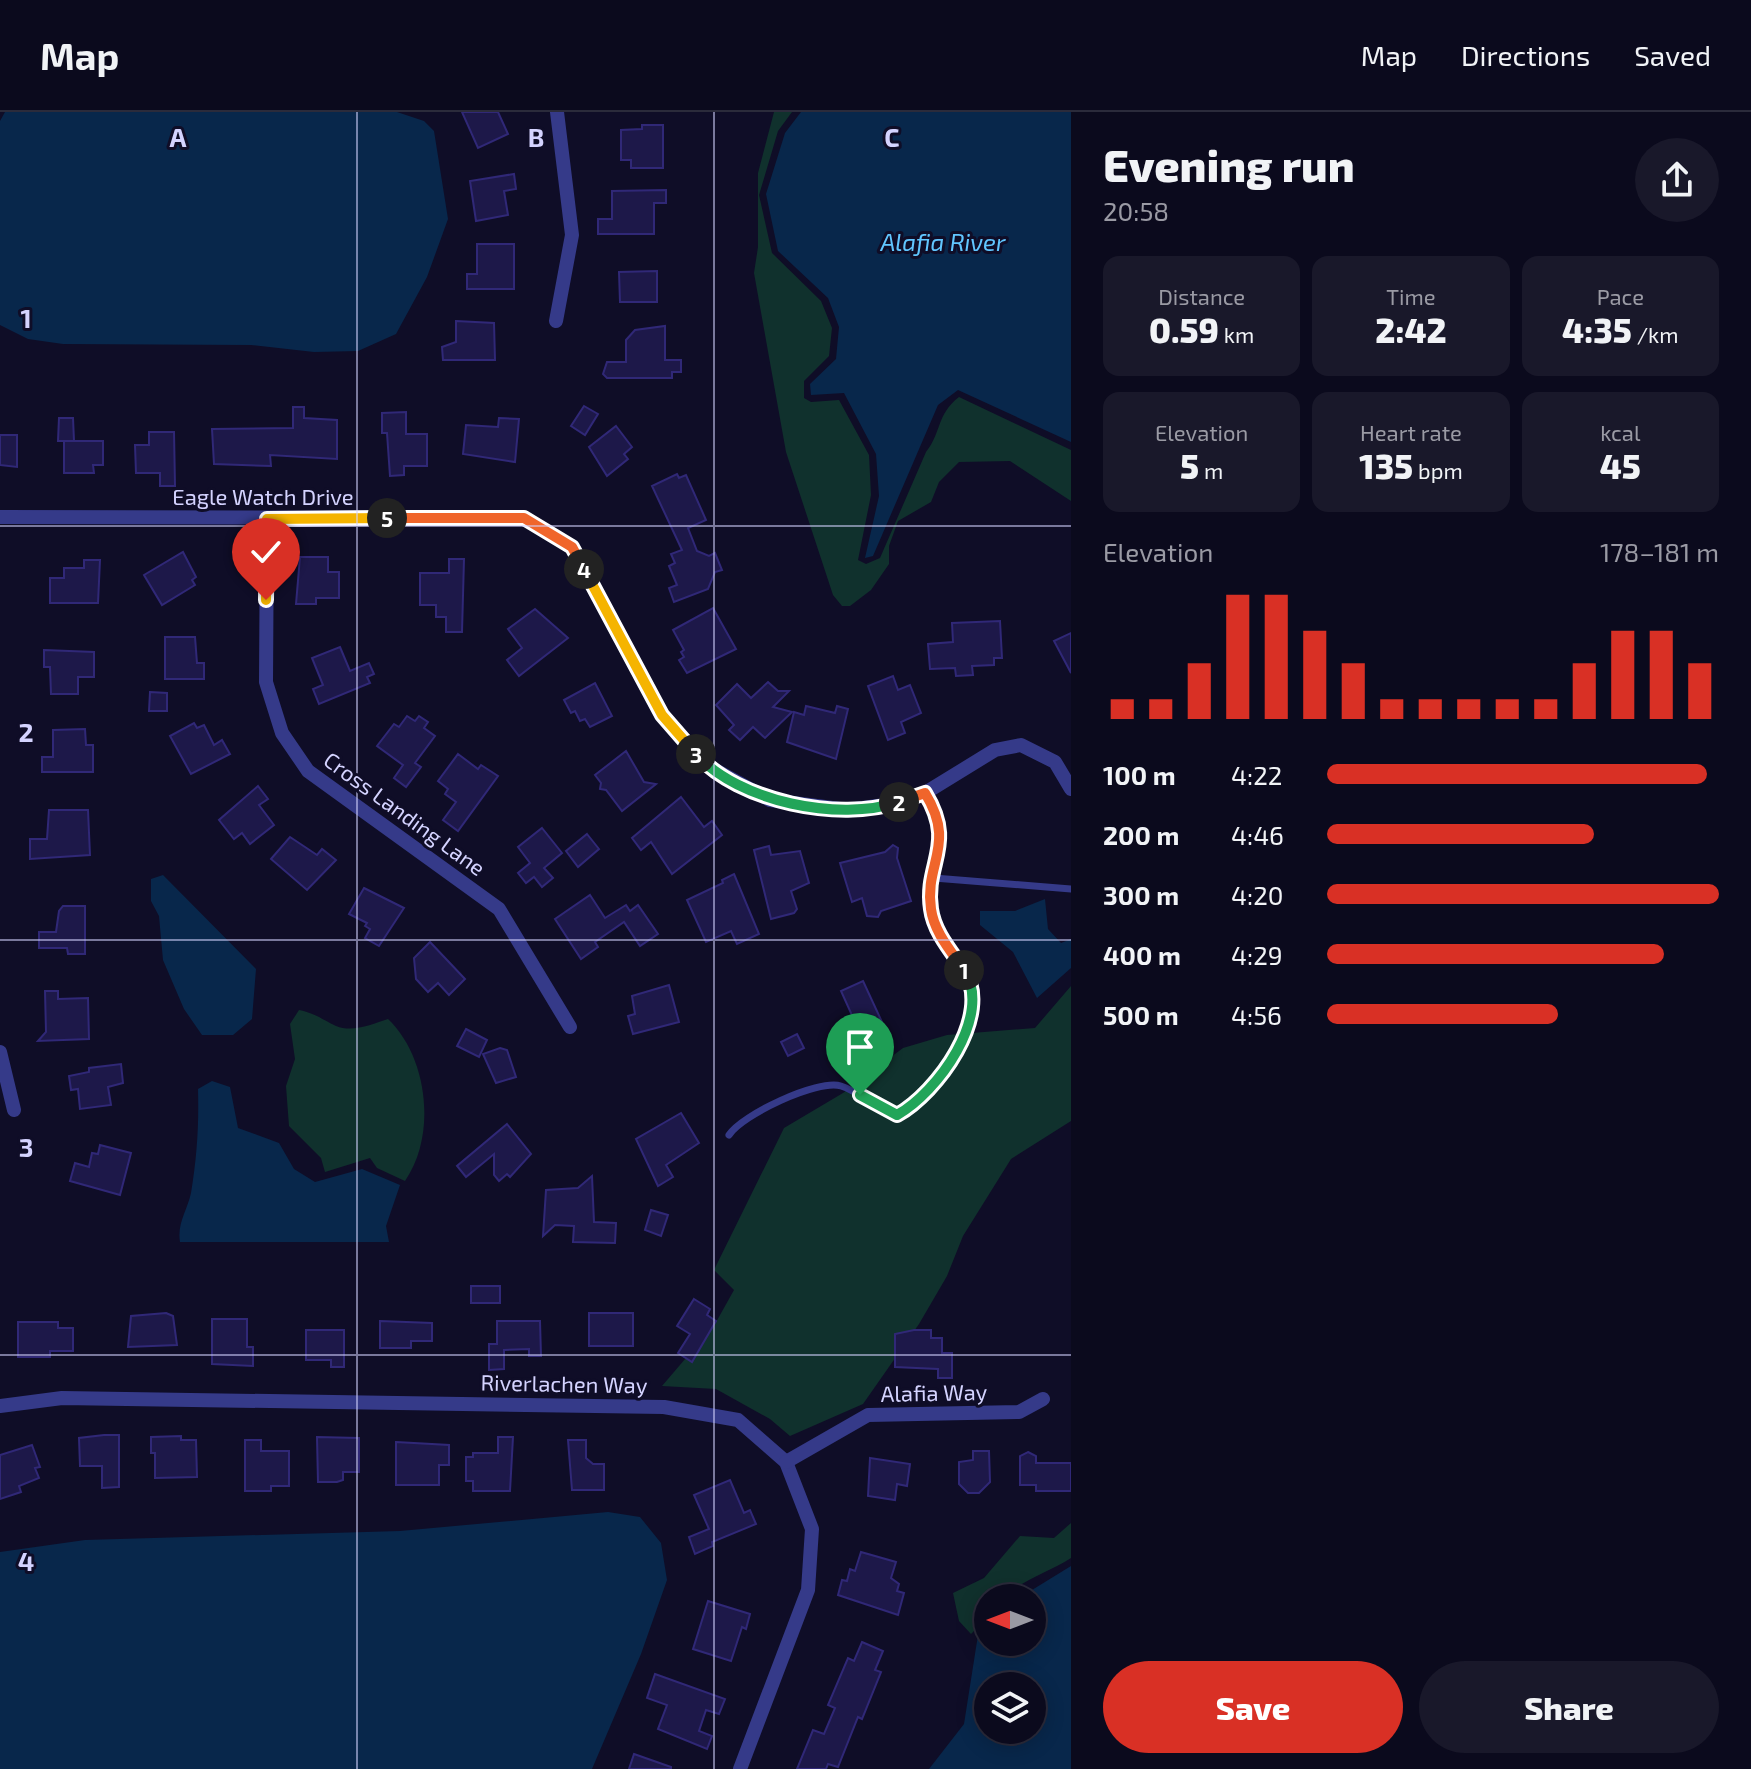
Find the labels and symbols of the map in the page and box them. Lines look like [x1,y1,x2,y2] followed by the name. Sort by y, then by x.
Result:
[170,121,187,152] text: A
[528,121,544,152] text: B
[884,121,900,152] text: C
[879,227,1006,256] water label: Alafia River
[20,302,32,333] text: 1
[172,483,354,509] street label: Eagle Watch Drive
[367,498,407,538] pin: 5
[232,518,300,600] pin
[564,549,604,589] pin: 4
[18,716,34,747] text: 2
[676,734,716,774] pin: 3
[319,746,491,880] street label: Cross Landing Lane
[879,782,919,822] pin: 2
[944,950,984,990] pin: 1
[826,1013,894,1095] pin
[19,1131,33,1162] text: 3
[480,1369,648,1397] street label: Riverlachen Way
[880,1378,988,1406] street label: Alafia Way
[18,1545,34,1576] text: 4
[974,1584,1046,1656] north arrow

